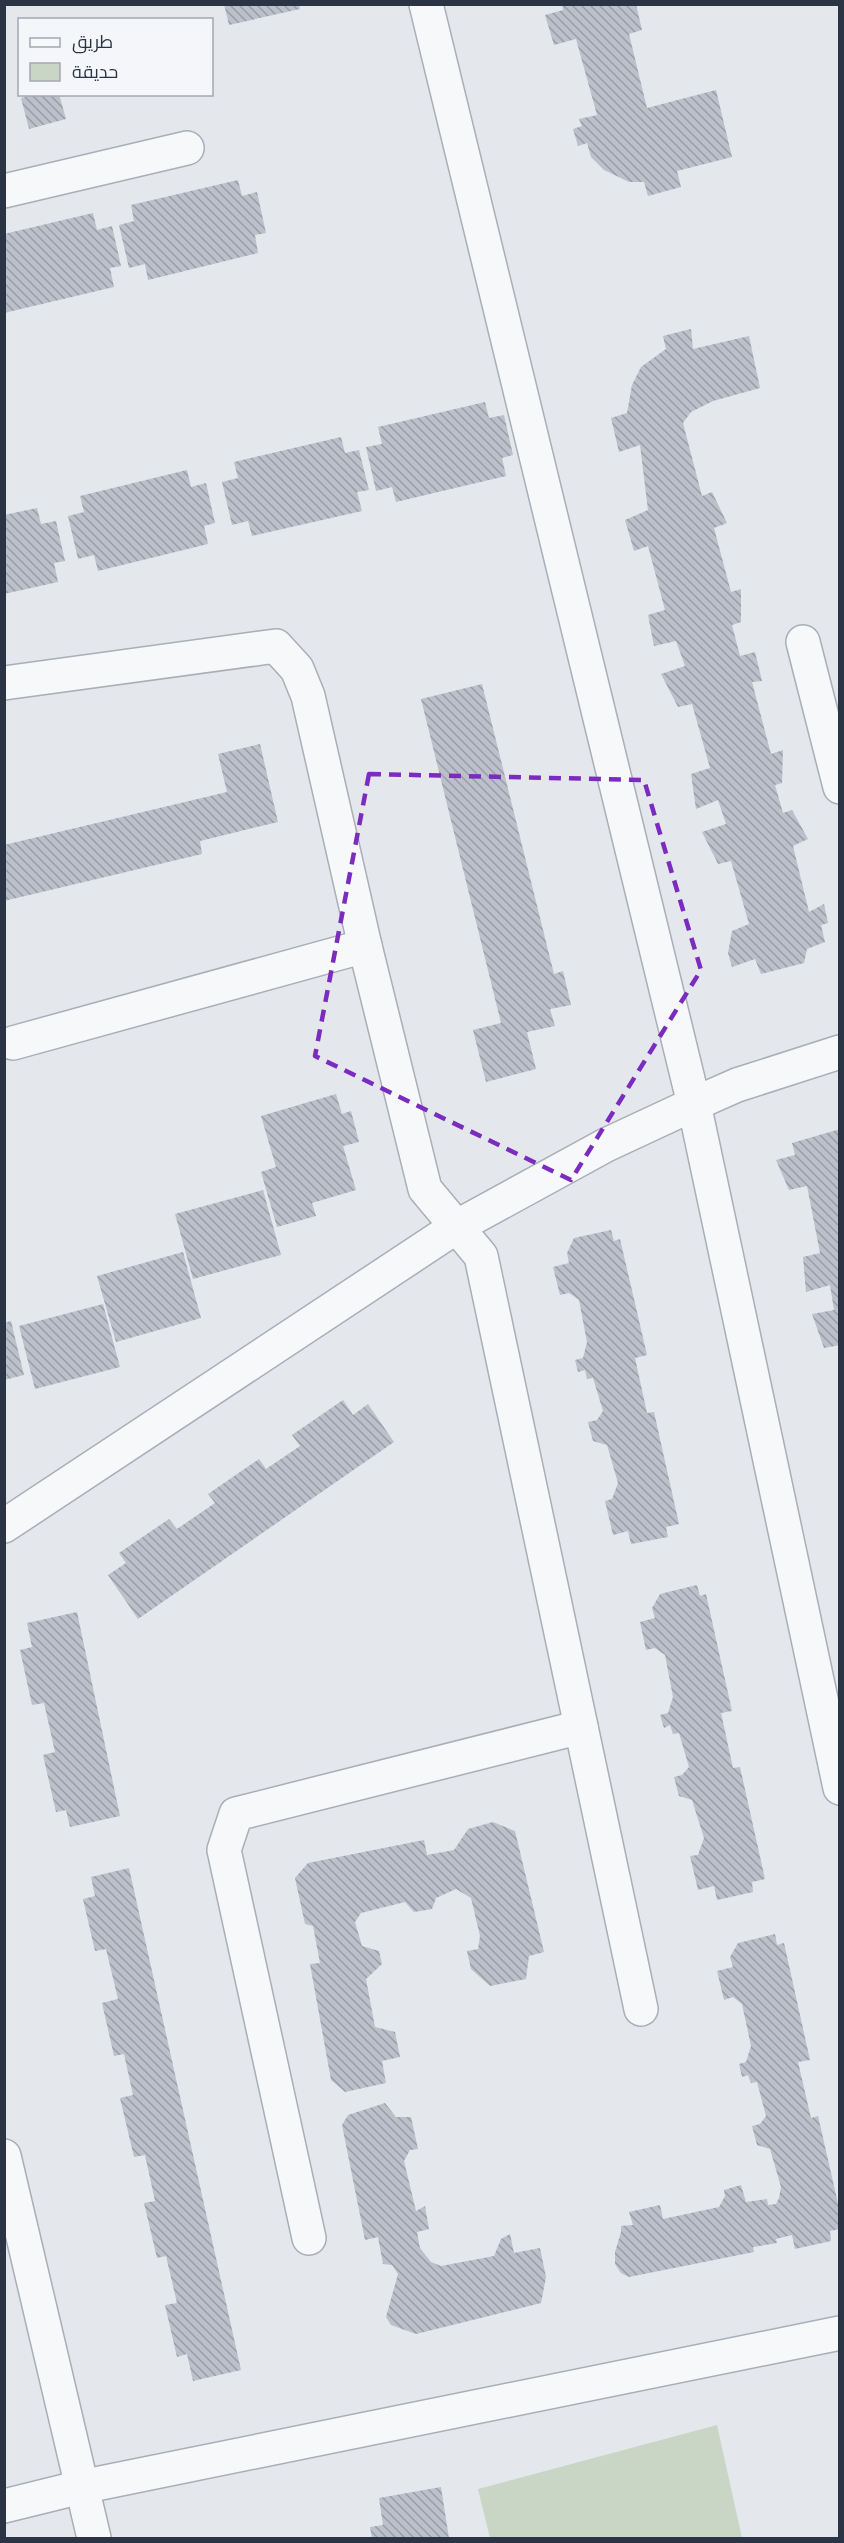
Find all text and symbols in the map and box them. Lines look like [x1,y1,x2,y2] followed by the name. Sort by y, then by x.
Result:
[18,18,213,96] legend
[72,30,113,54] text: طريق
[72,60,118,82] text: حديقة

